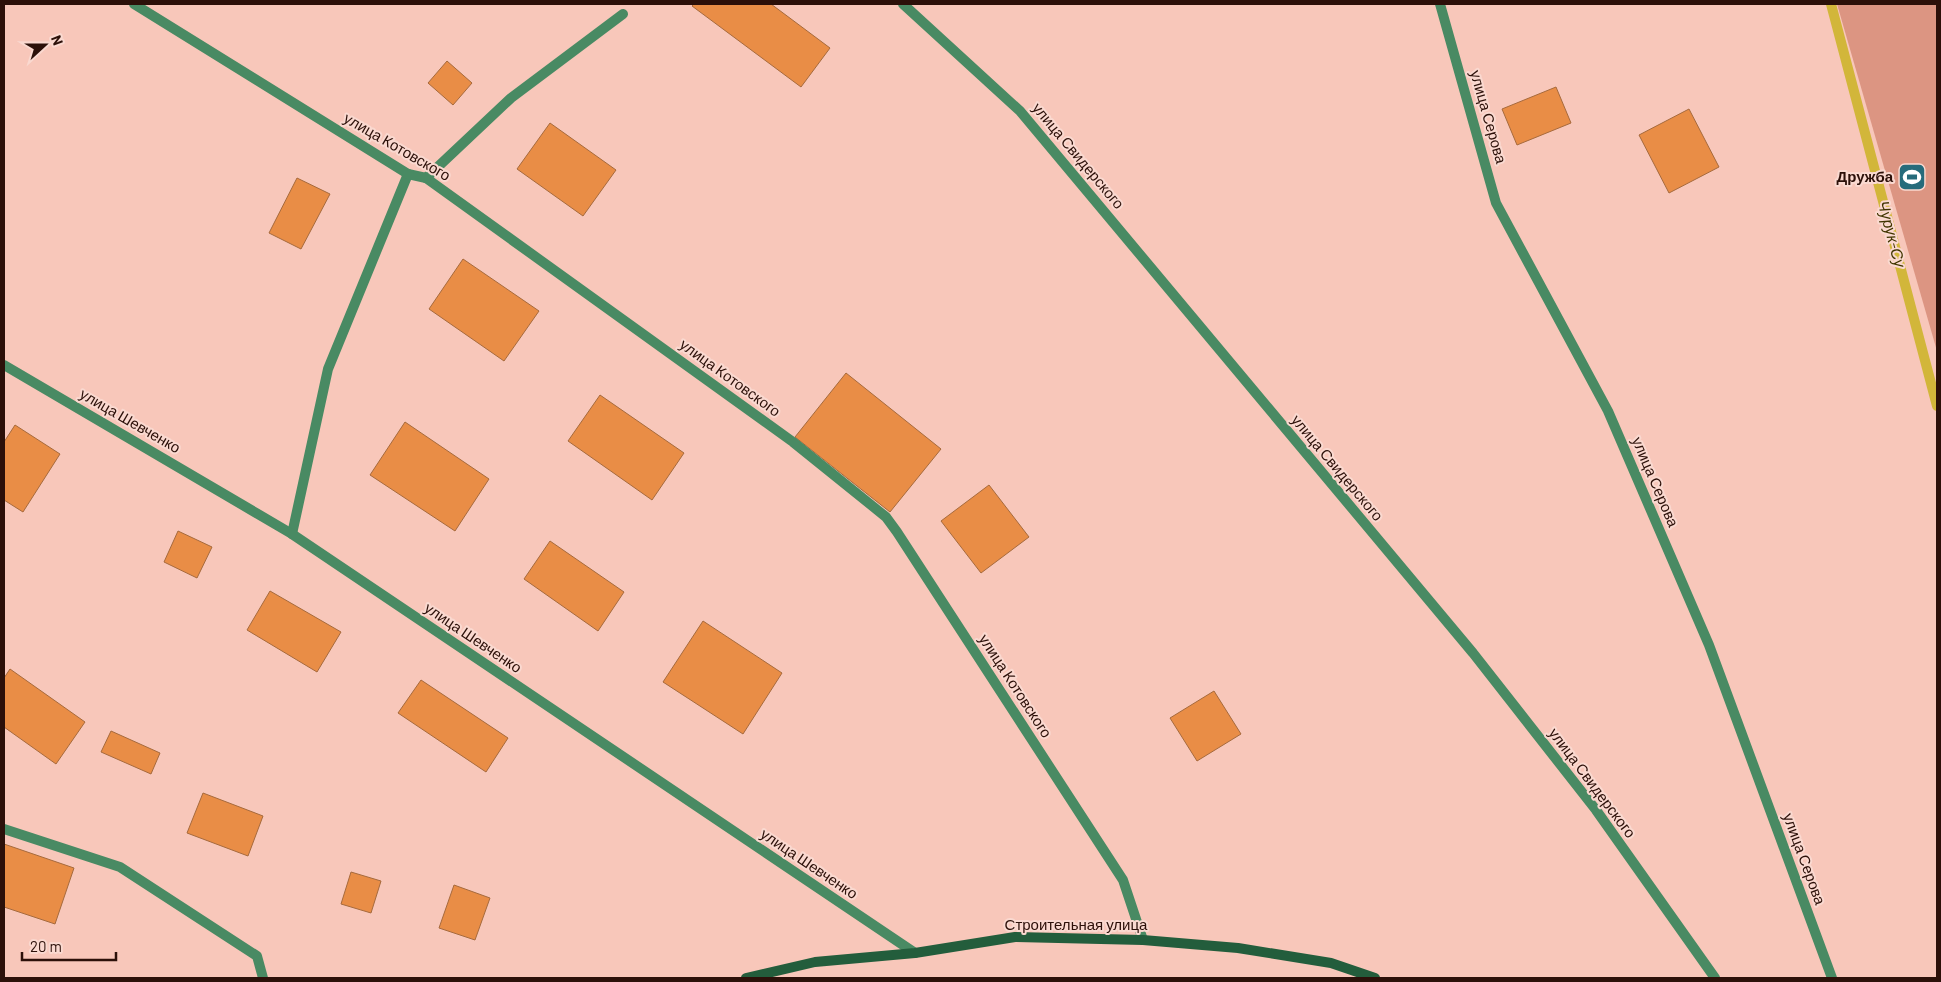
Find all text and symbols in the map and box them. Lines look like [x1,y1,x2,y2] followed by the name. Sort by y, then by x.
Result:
[20,20,70,70] north arrow
[48,33,67,48] text: N
[1467,68,1511,166] street label: улица Серова
[1029,99,1128,212] street label: улица Свидерского
[341,108,454,184] street label: улица Котовского
[1897,162,1927,192] sports icon: Дружба
[1837,167,1894,185] place label: Дружба
[1874,198,1911,270] water label: Чурук-Су
[677,335,784,420] street label: улица Котовского
[77,384,184,456] street label: улица Шевченко
[1288,411,1387,524] street label: улица Свидерского
[1629,434,1683,530] street label: улица Серова
[422,598,525,676] street label: улица Шевченко
[976,630,1056,741] street label: улица Котовского
[1546,724,1640,841] street label: улица Свидерского
[1780,810,1830,908] street label: улица Серова
[758,824,861,902] street label: улица Шевченко
[1005,915,1148,933] street label: Строительная улица
[22,930,116,962] scale bar
[30,937,62,955] text: 20 m

